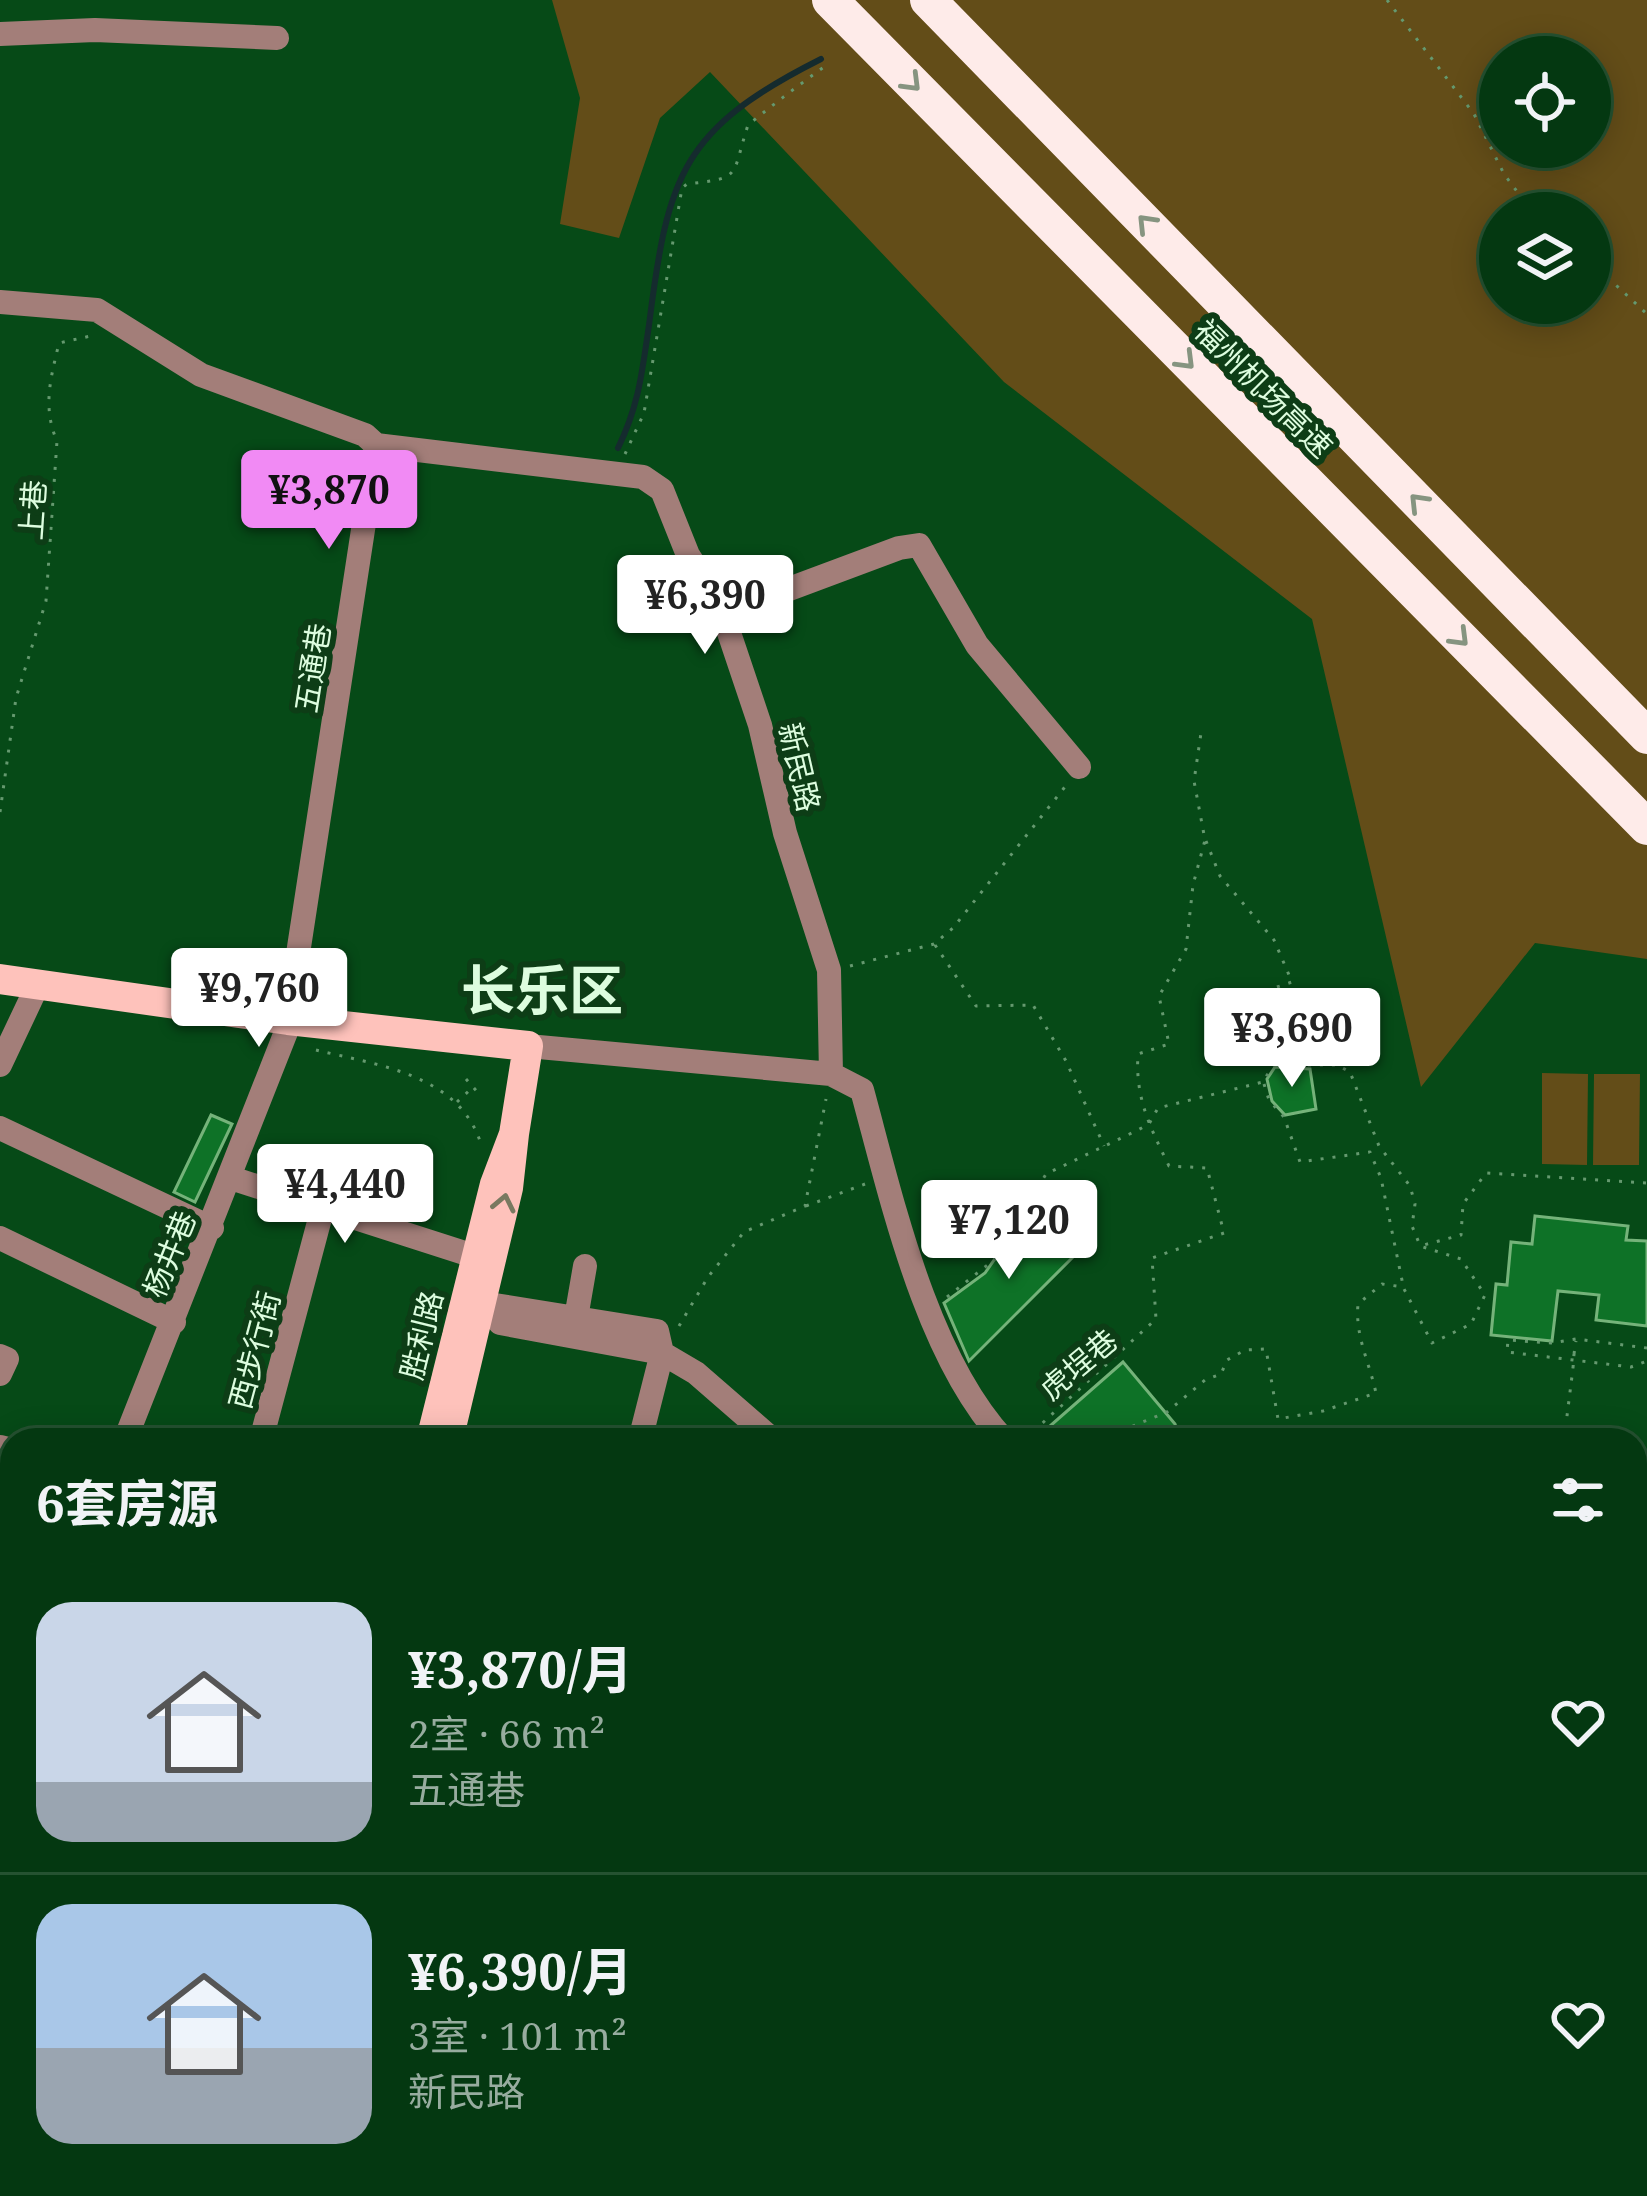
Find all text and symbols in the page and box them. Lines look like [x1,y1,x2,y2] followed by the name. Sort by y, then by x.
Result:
[1479,36,1611,324] map controls
[1479,36,1611,168] button: locate
[898,69,920,91] one-way arrow
[1479,192,1611,324] button: layers
[1138,215,1160,237] one-way arrow
[1186,310,1342,466] street label: 福州机场高速
[1172,347,1194,369] one-way arrow
[231,450,427,552] pin: ¥3,870
[268,462,390,515] text: ¥3,870
[9,479,55,541] street label: 上巷
[1411,494,1433,516] one-way arrow
[607,555,803,657] pin: ¥6,390
[644,567,766,620] text: ¥6,390
[285,620,339,716] street label: 五通巷
[1446,624,1468,646] one-way arrow
[770,719,830,815] street label: 新民路
[161,948,357,1050] pin: ¥9,760
[461,952,623,1026] district label: 长乐区
[198,960,320,1013] text: ¥9,760
[1194,988,1390,1090] pin: ¥3,690
[1231,1000,1353,1053] text: ¥3,690
[247,1144,443,1246] pin: ¥4,440
[284,1156,406,1209] text: ¥4,440
[911,1180,1107,1282] pin: ¥7,120
[948,1192,1070,1245] text: ¥7,120
[490,1194,515,1214] one-way arrow
[133,1205,205,1303] street label: 杨井巷
[390,1286,452,1384] street label: 胜利路
[219,1287,289,1413] street label: 西步行街
[1030,1319,1126,1409] street label: 虎埕巷
[36,1467,218,1537] text: 6套房源
[1545,1467,1611,1533] icon: filters
[408,1633,633,1703] text: ¥3,870/月
[132,1650,276,1794] icon: home
[1545,1689,1611,1755] icon: heart
[408,1706,605,1759] text: 2室 · 66 m²
[408,1762,525,1815] text: 五通巷
[408,1935,633,2005] text: ¥6,390/月
[132,1952,276,2096] icon: home
[1545,1991,1611,2057] icon: heart
[408,2008,627,2061] text: 3室 · 101 m²
[408,2064,525,2117] text: 新民路

